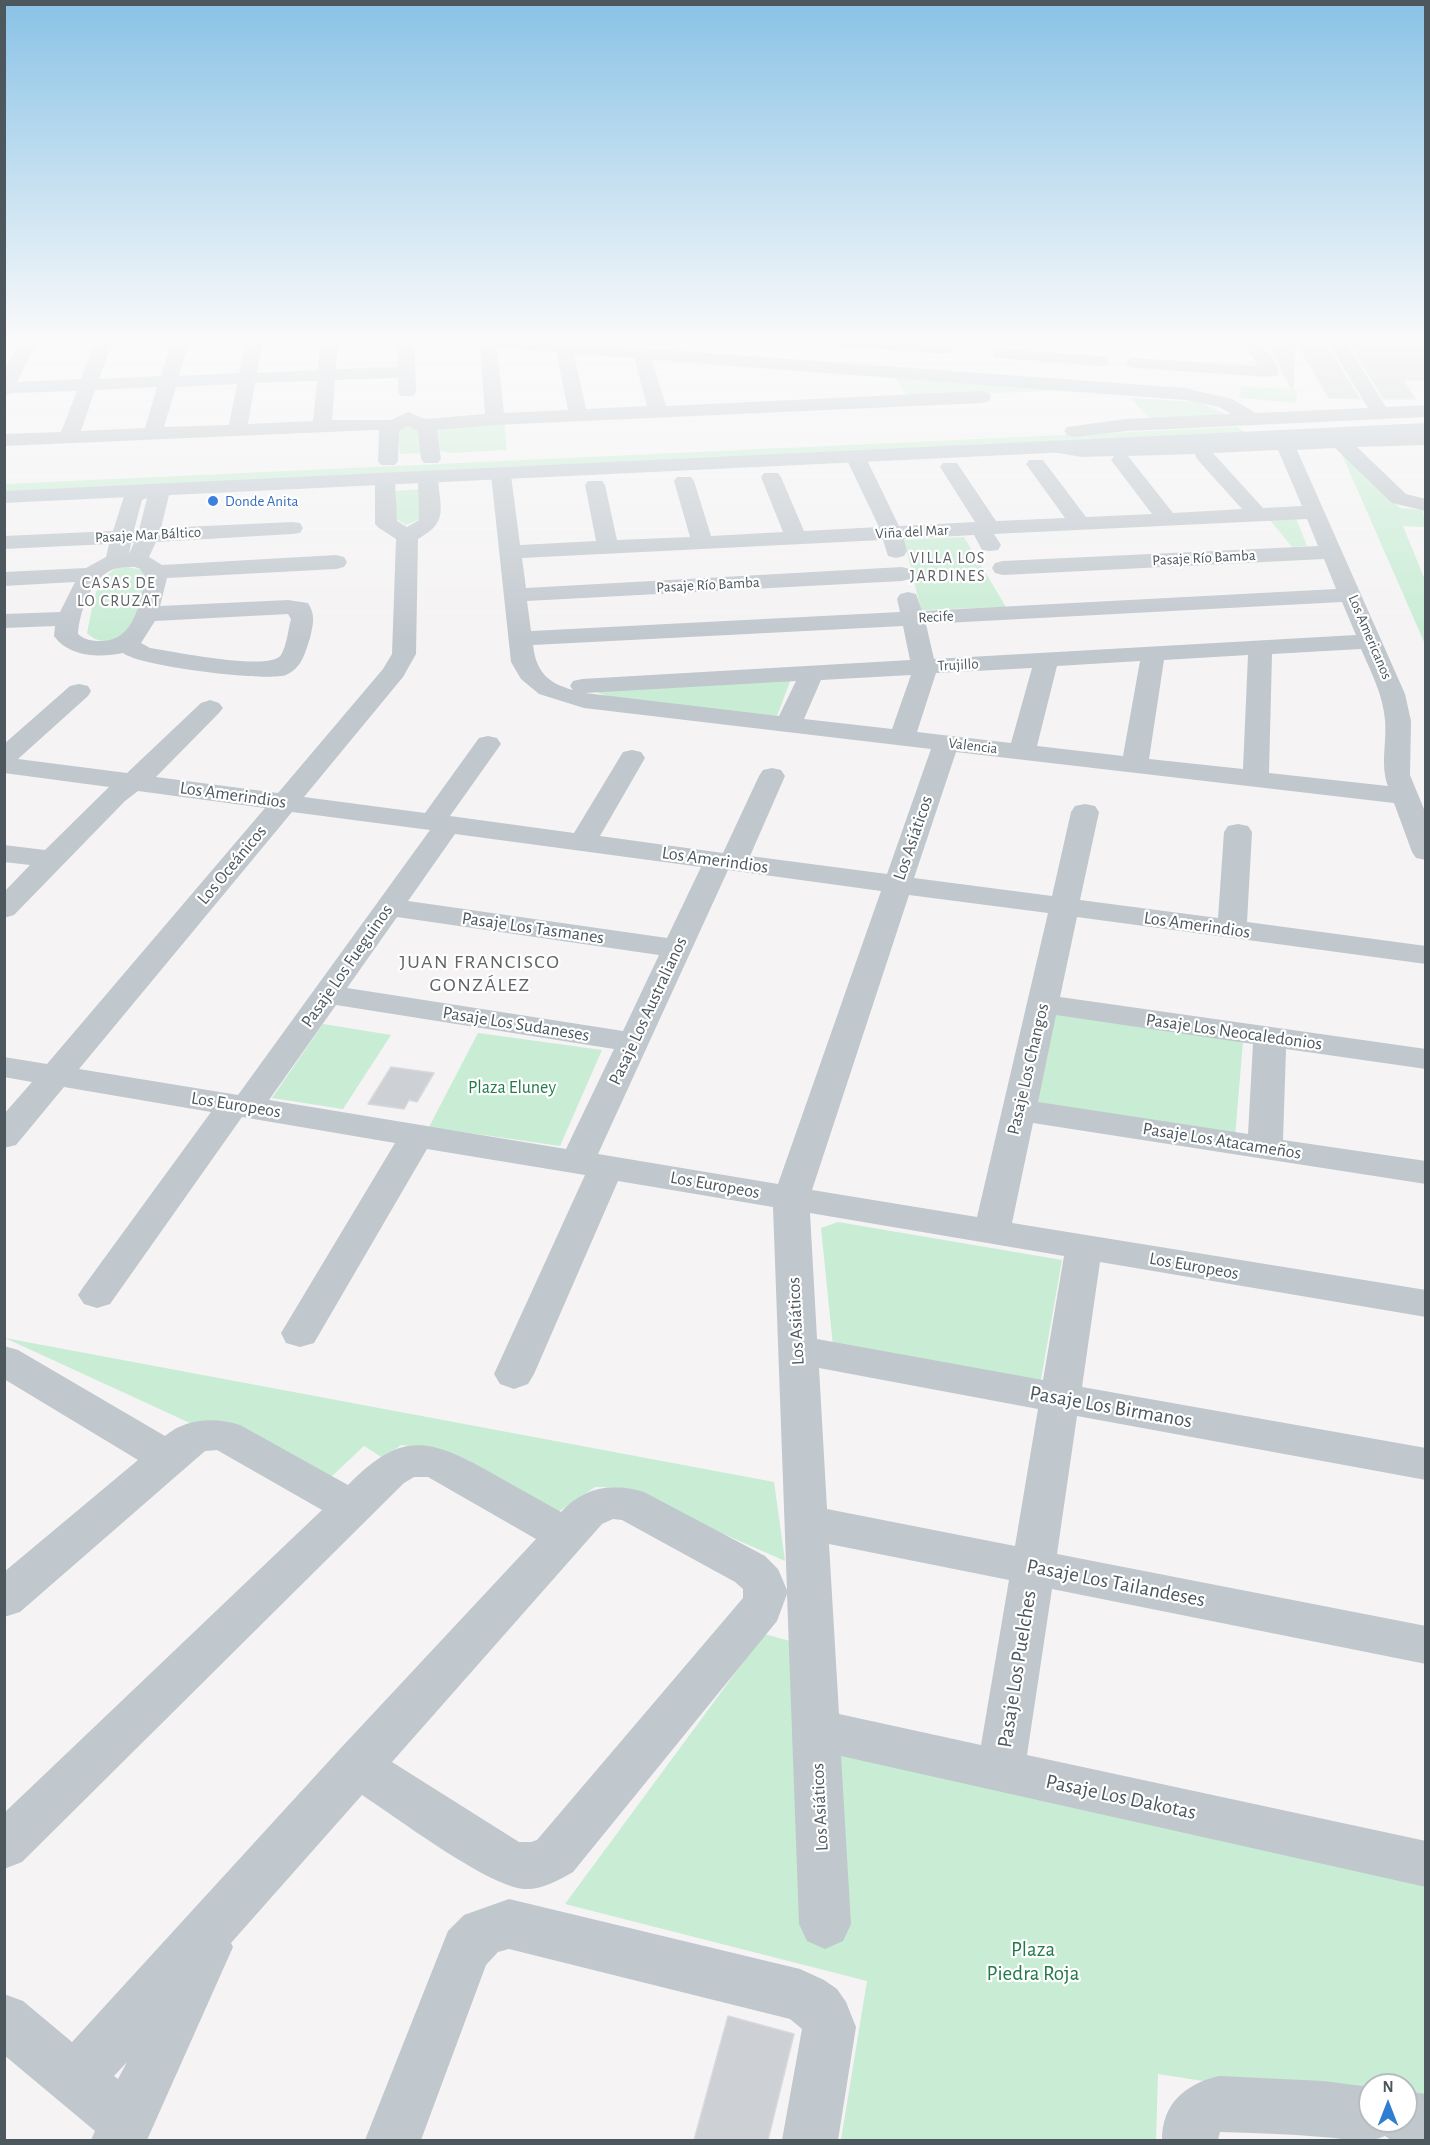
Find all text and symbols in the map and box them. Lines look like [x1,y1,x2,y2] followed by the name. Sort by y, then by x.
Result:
[225,492,298,510] place label: Donde Anita
[206,494,220,508] marker: Donde Anita
[875,521,949,543] street label: Viña del Mar
[94,523,202,547] street label: Pasaje Mar Báltico
[1152,546,1256,570] street label: Pasaje Río Bamba
[910,548,986,586] district label: VILLA LOS JARDINES
[77,573,161,611] district label: CASAS DE LO CRUZAT
[656,573,760,597] street label: Pasaje Río Bamba
[1344,592,1396,682] street label: Los Americanos
[918,607,954,627] street label: Recife
[937,655,979,675] street label: Trujillo
[947,734,999,758] street label: Valencia
[178,777,288,813] street label: Los Amerindios
[888,793,938,883] street label: Los Asiáticos
[193,821,271,909] street label: Los Oceánicos
[660,842,770,878] street label: Los Amerindios
[296,900,398,1032] street label: Pasaje Los Fueguinos
[461,907,605,949] street label: Pasaje Los Tasmanes
[1142,907,1252,943] street label: Los Amerindios
[604,933,692,1089] street label: Pasaje Los Australianos
[400,950,560,997] district label: JUAN FRANCISCO GONZÁLEZ
[1002,1001,1054,1137] street label: Pasaje Los Changos
[441,1002,591,1046] street label: Pasaje Los Sudaneses
[1144,1009,1324,1055] street label: Pasaje Los Neocaledonios
[468,1077,556,1099] park label: Plaza Eluney
[190,1087,282,1123] street label: Los Europeos
[1141,1118,1303,1164] street label: Pasaje Los Atacameños
[669,1166,761,1204] street label: Los Europeos
[1148,1247,1240,1285] street label: Los Europeos
[783,1277,809,1365] street label: Los Asiáticos
[1028,1380,1194,1434] street label: Pasaje Los Birmanos
[1025,1553,1207,1613] street label: Pasaje Los Tailandeses
[992,1589,1042,1749] street label: Pasaje Los Puelches
[807,1763,833,1851] street label: Los Asiáticos
[1043,1769,1199,1825] street label: Pasaje Los Dakotas
[987,1937,1079,1987] park label: Plaza Piedra Roja
[1358,2073,1418,2133] north arrow
[1382,2079,1394,2095] text: N

